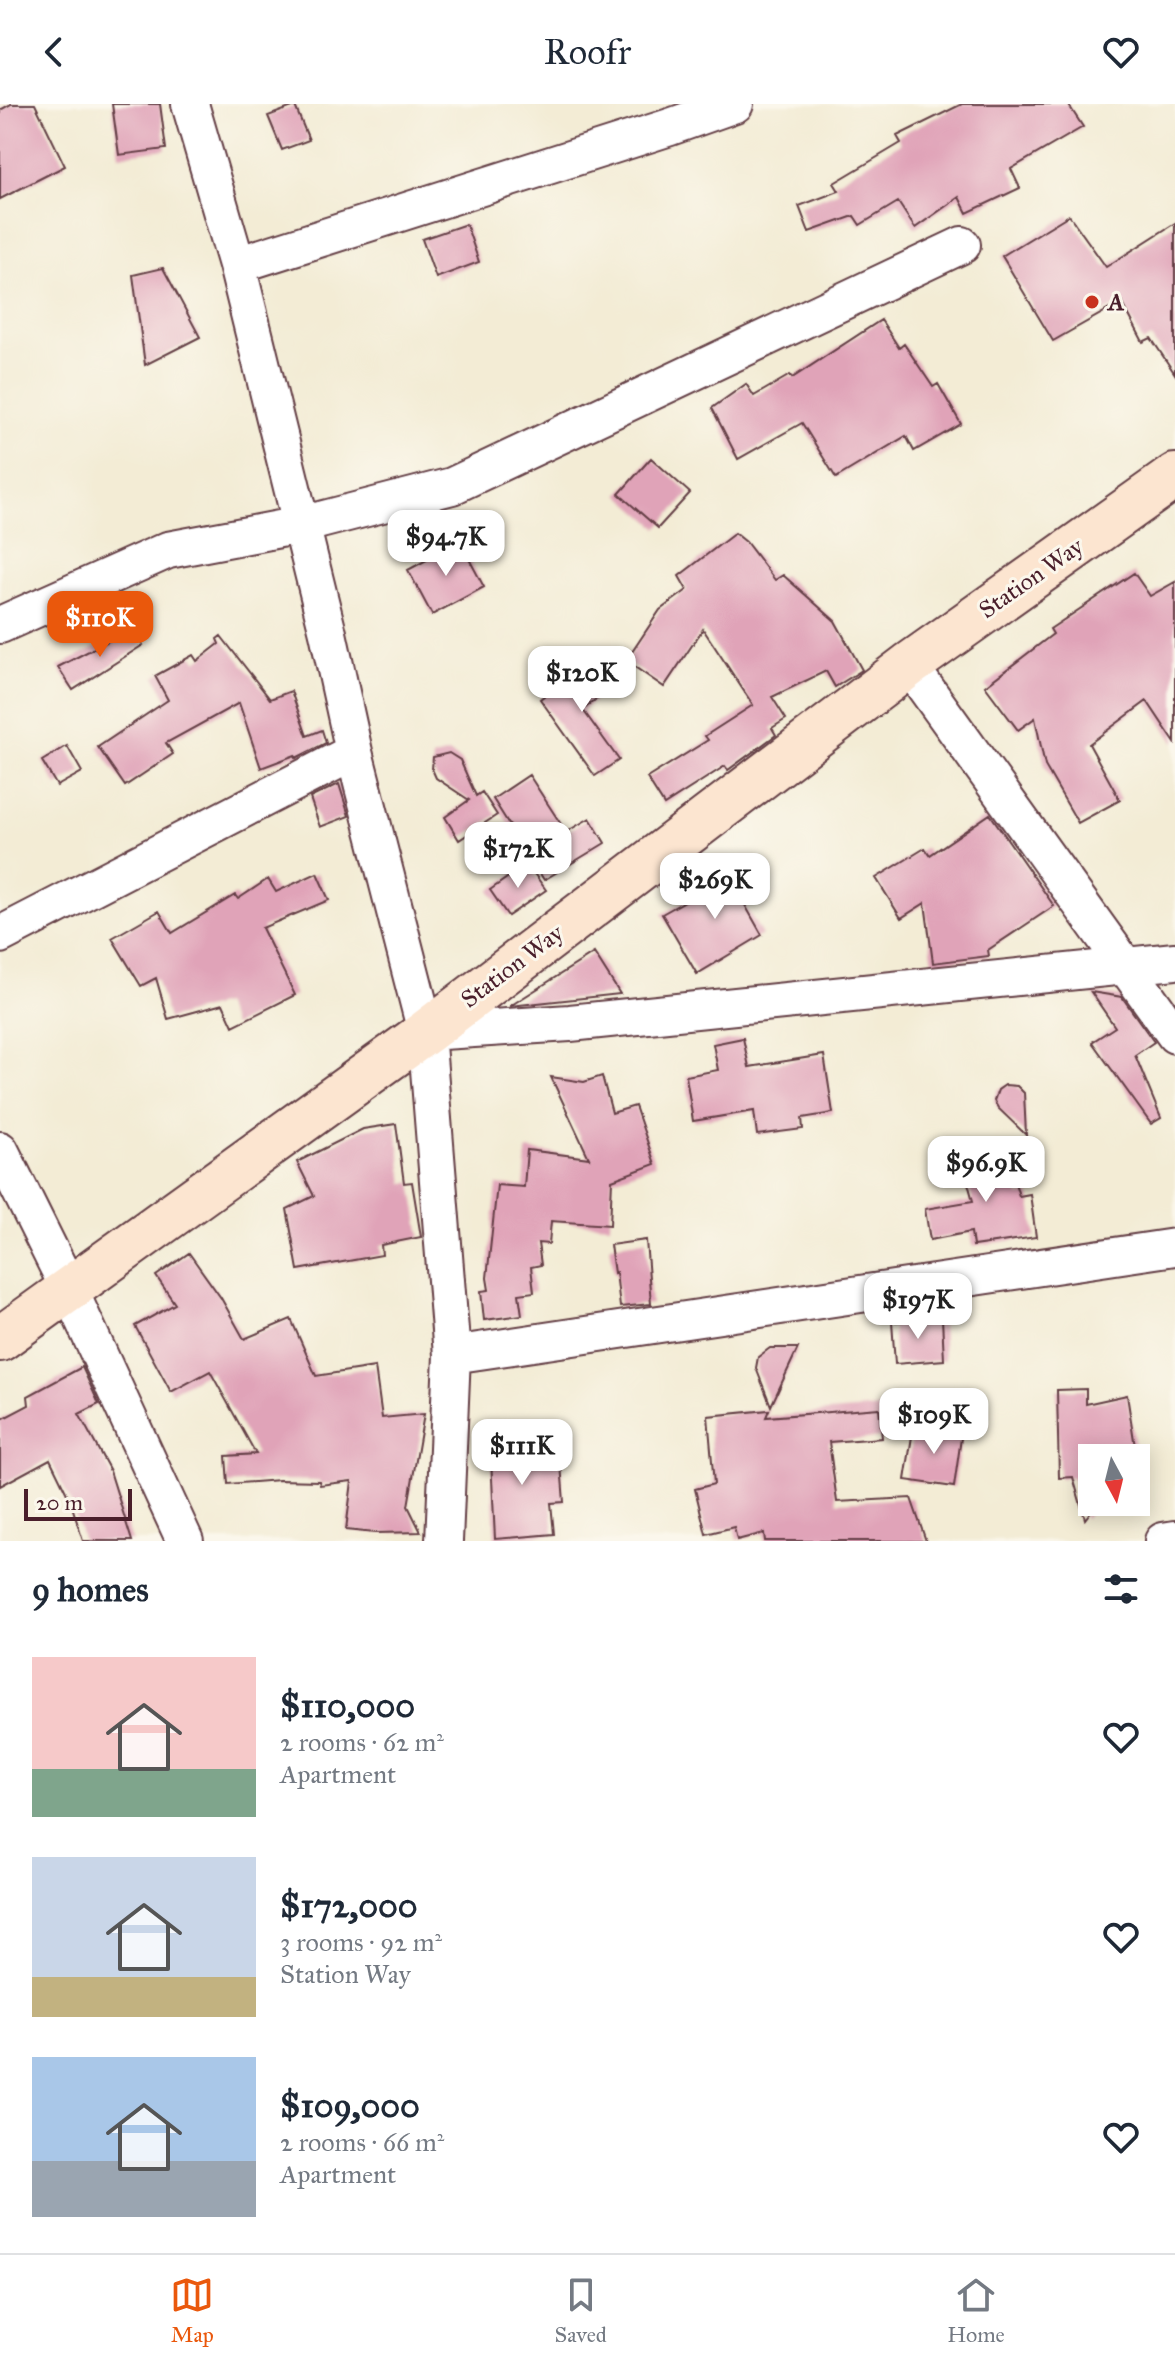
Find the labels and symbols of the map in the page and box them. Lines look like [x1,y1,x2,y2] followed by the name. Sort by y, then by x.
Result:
[1106,287,1125,317] place label: A
[1083,293,1101,311] marker: A
[381,510,511,578] pin: $94.7K
[973,531,1090,625] street label: Station Way
[44,591,156,659] pin: $110K
[526,646,638,714] pin: $120K
[462,822,574,890] pin: $172K
[659,853,771,921] pin: $269K
[455,917,570,1014] street label: Station Way
[921,1136,1051,1204] pin: $96.9K
[862,1273,974,1341] pin: $197K
[878,1388,990,1456] pin: $109K
[466,1419,578,1487] pin: $111K
[1078,1444,1150,1516] north arrow
[24,1485,132,1521] scale bar

